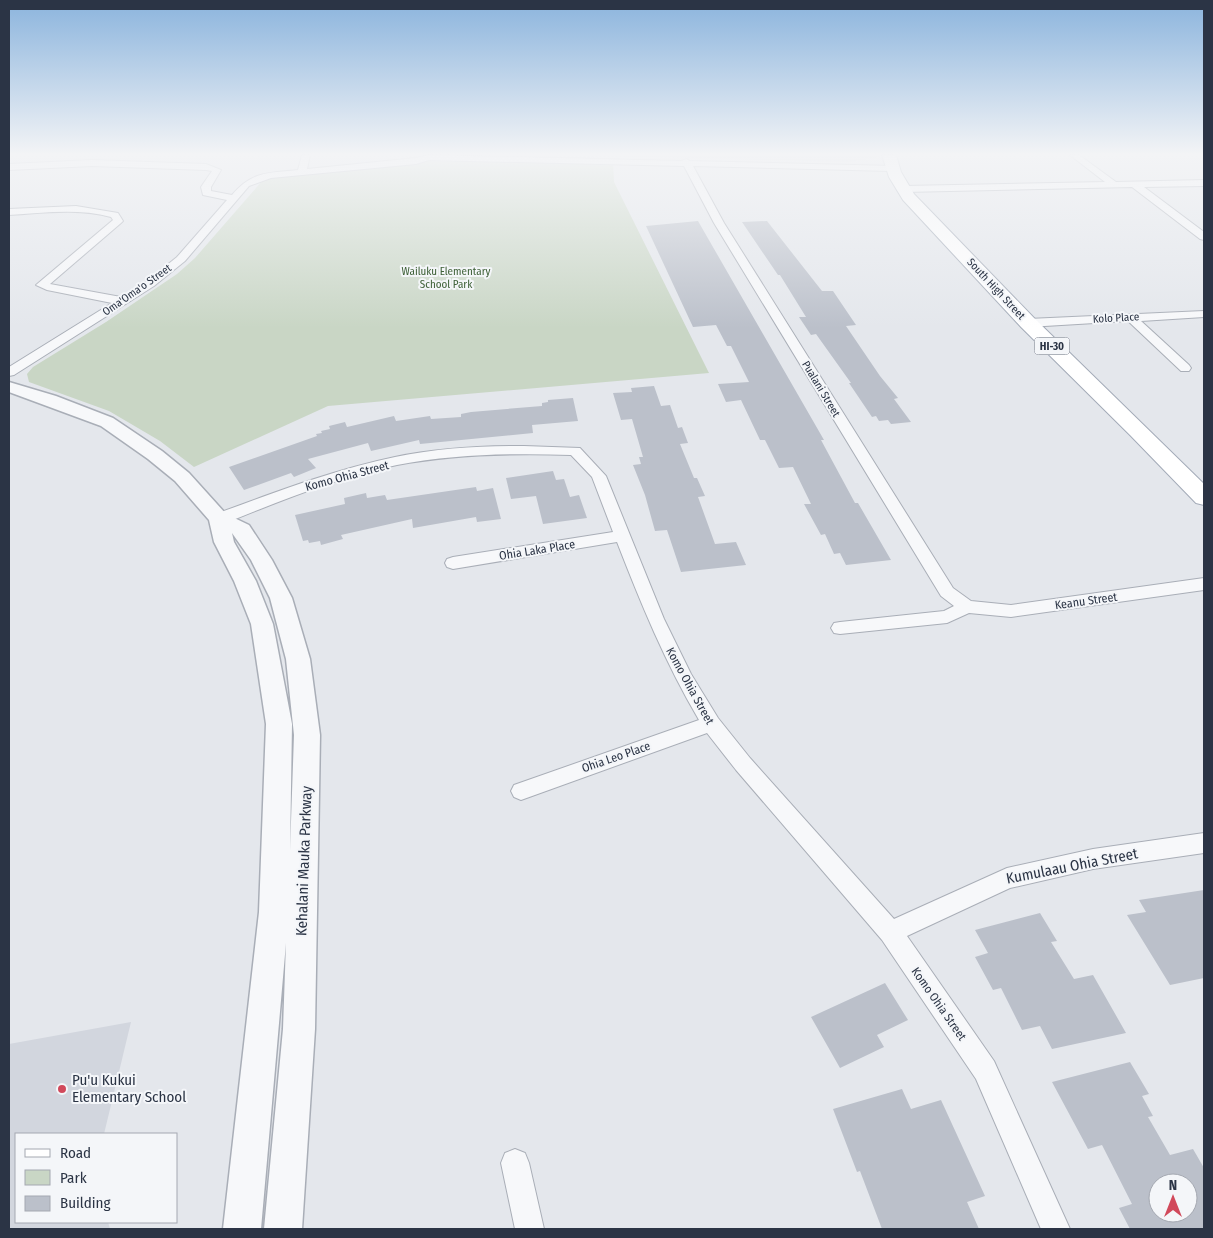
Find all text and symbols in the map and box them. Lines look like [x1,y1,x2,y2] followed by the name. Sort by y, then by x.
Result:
[964,256,1028,323] street label: South High Street
[100,261,174,319] street label: Oma'Oma'o Street
[402,265,491,291] park label: Wailuku Elementary School Park
[1092,310,1140,326] street label: Kolo Place
[1034,338,1070,354] road number: HI-30
[799,359,843,420] street label: Pualani Street
[304,458,390,494] street label: Komo Ohia Street
[498,537,576,563] street label: Ohia Laka Place
[1054,590,1118,612] street label: Keanu Street
[663,645,717,727] street label: Komo Ohia Street
[580,739,652,775] street label: Ohia Leo Place
[292,785,316,936] street label: Kehalani Mauka Parkway
[1005,844,1139,888] street label: Kumulaau Ohia Street
[909,965,969,1043] street label: Komo Ohia Street
[72,1071,186,1106] place label: Pu'u Kukui Elementary School
[56,1083,68,1095] marker: Pu'u Kukui Elementary School
[15,1133,178,1223] legend
[60,1144,91,1162] text: Road
[60,1169,87,1187] text: Park
[1148,1173,1198,1223] north arrow
[1169,1177,1177,1194] text: N
[60,1194,111,1212] text: Building

